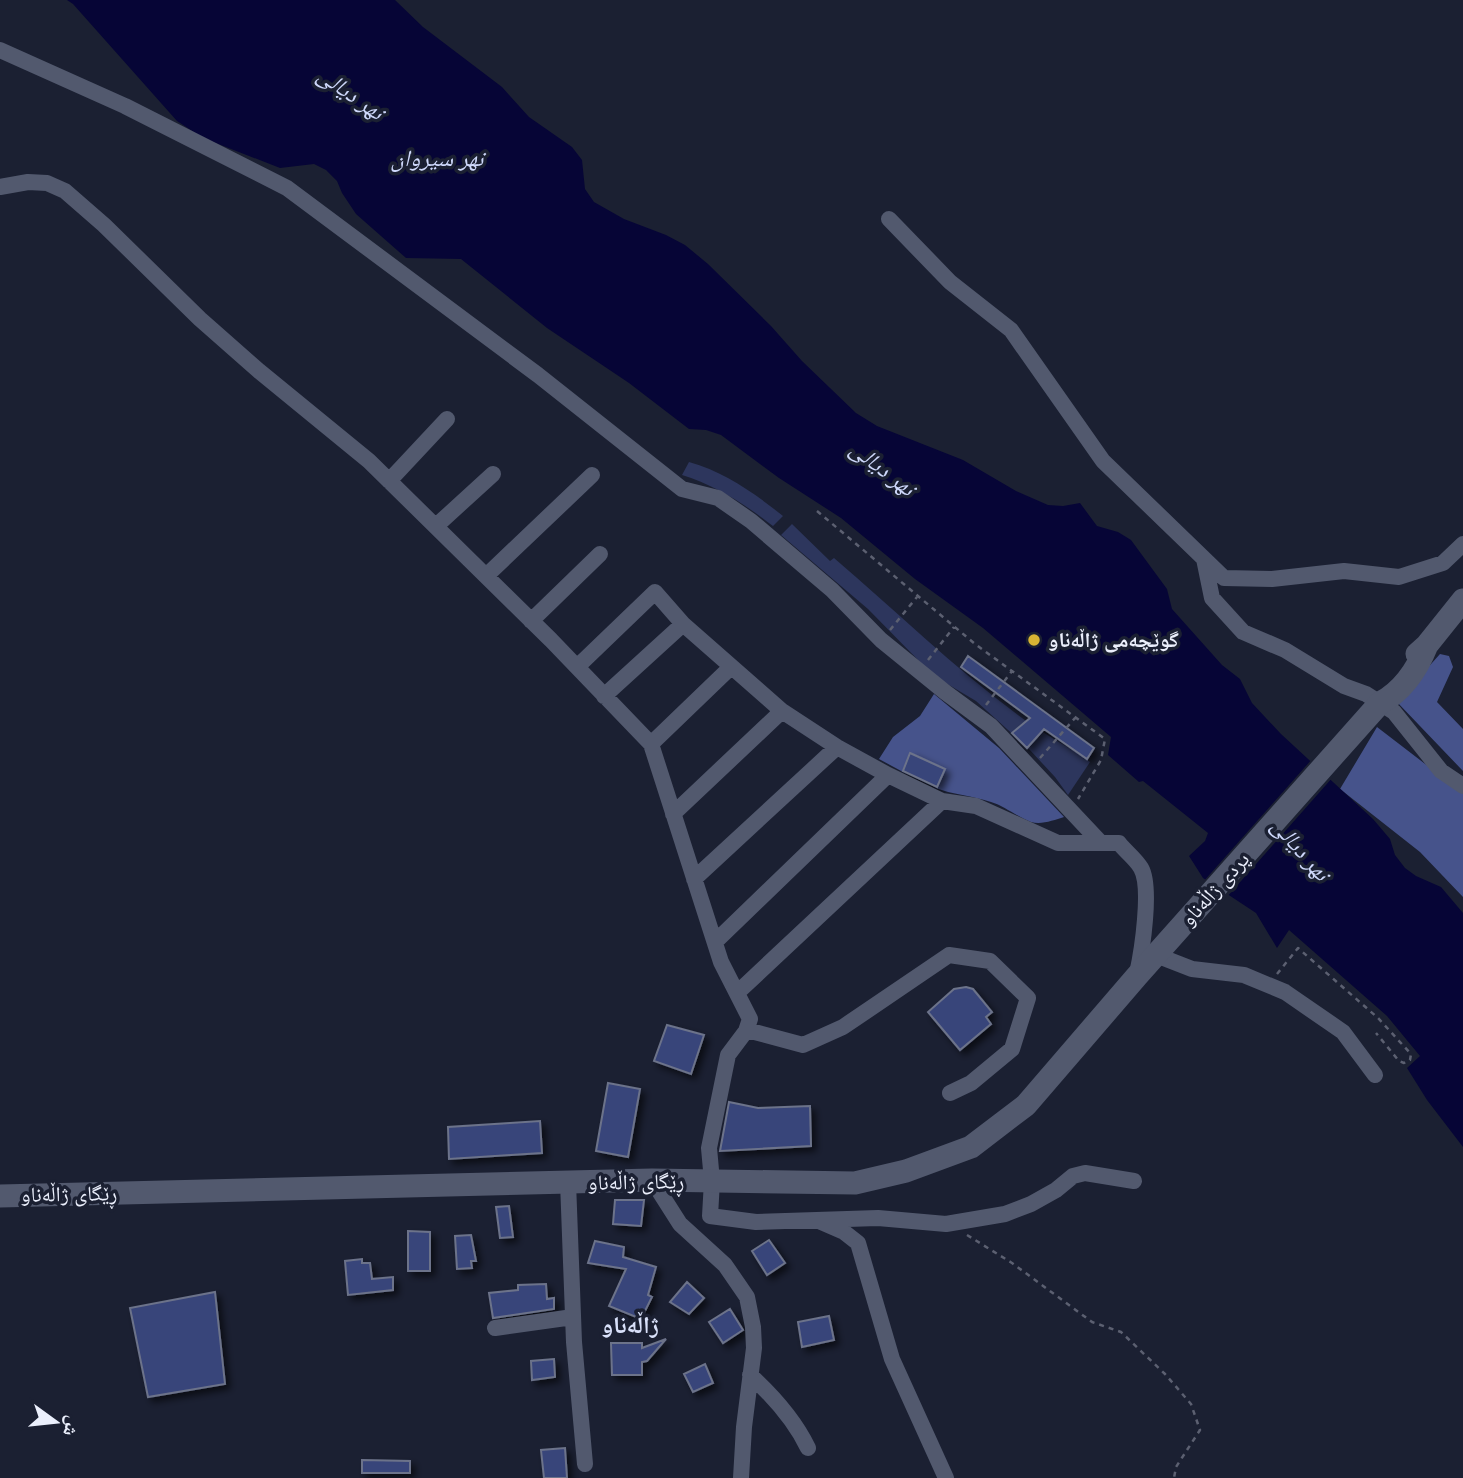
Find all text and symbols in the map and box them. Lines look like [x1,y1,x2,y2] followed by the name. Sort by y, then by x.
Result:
[312,58,394,128] water label: نهر ديالى
[391,141,487,173] water label: نهر سیروان
[844,432,925,505] water label: نهر ديالى
[1048,625,1179,653] place label: گوێچەمی ژاڵەناو
[1026,632,1042,648] marker: گوێچەمی ژاڵەناو
[1265,810,1340,889] water label: نهر ديالى
[1173,845,1255,931] street label: پردی ژاڵەناو
[587,1166,685,1199] street label: ڕێگای ژاڵەناو
[20,1178,118,1211] street label: ڕێگای ژاڵەناو
[601,1307,659,1340] district label: ژاڵەناو
[21,1387,91,1457] north arrow
[57,1413,88,1440] text: ش

